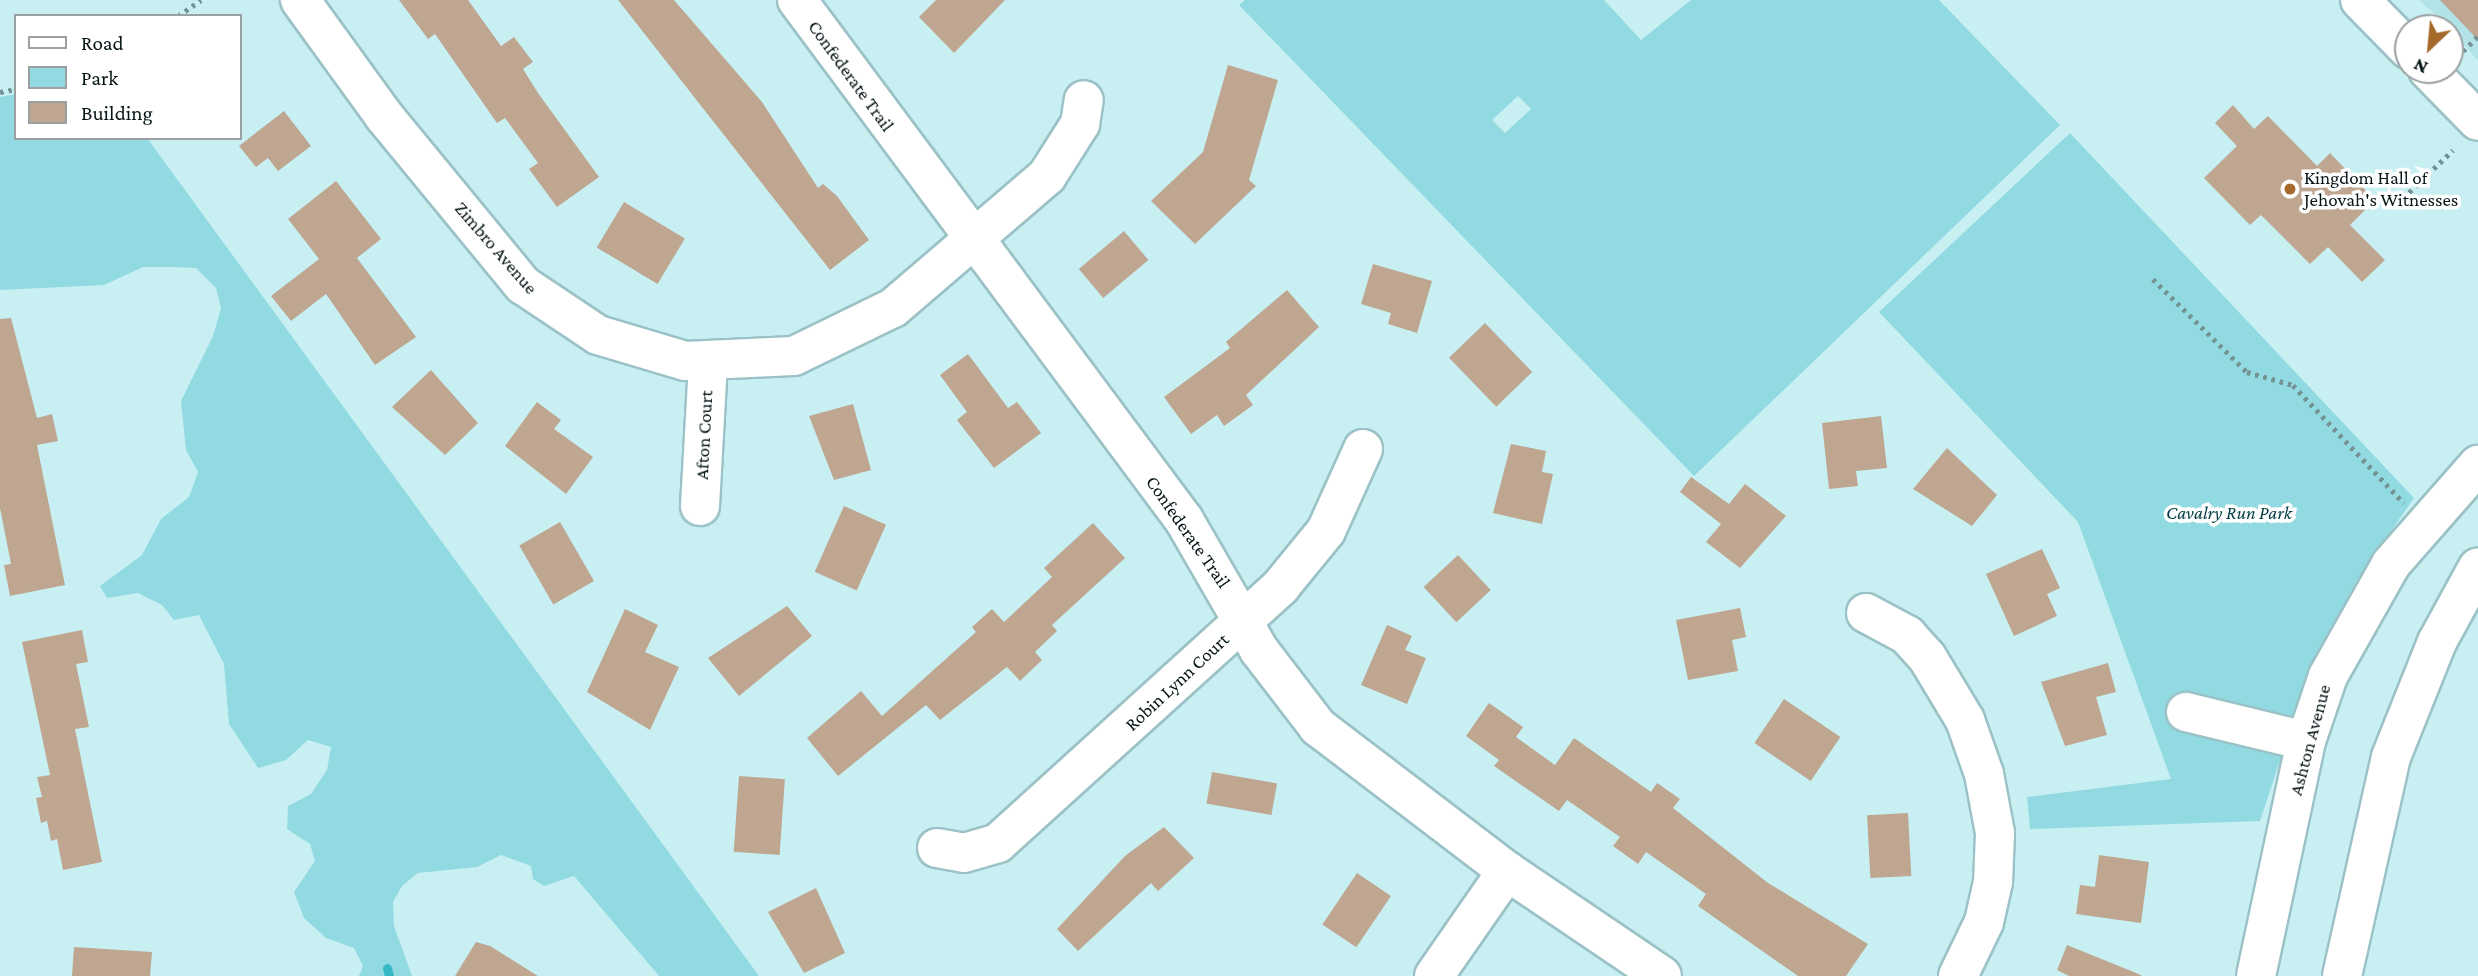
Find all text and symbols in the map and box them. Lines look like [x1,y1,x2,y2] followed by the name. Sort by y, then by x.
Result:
[14,14,242,140] legend
[2394,14,2464,84] north arrow
[803,16,899,136] street label: Confederate Trail
[81,31,124,55] text: Road
[2410,54,2431,79] text: N
[81,66,118,90] text: Park
[81,101,153,125] text: Building
[2304,167,2458,211] place label: Kingdom Hall of Jehovah's Witnesses
[2282,181,2298,197] marker: Kingdom Hall of Jehovah's Witnesses
[450,197,542,299] street label: Zimbro Avenue
[690,390,718,480] street label: Afton Court
[1141,472,1235,592] street label: Confederate Trail
[2166,502,2292,524] park label: Cavalry Run Park
[1120,628,1234,736] street label: Robin Lynn Court
[2284,682,2336,798] street label: Ashton Avenue

